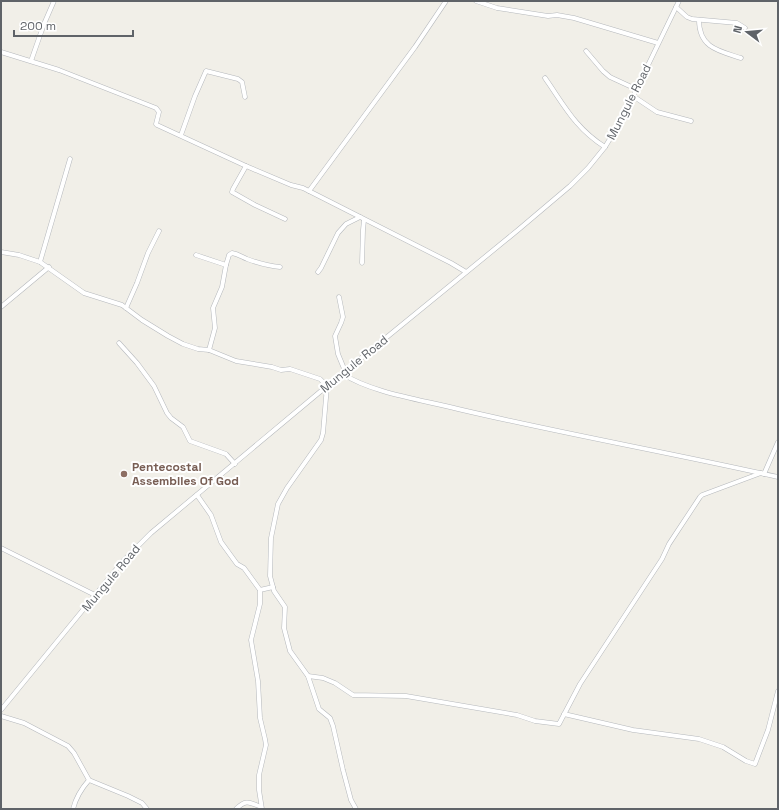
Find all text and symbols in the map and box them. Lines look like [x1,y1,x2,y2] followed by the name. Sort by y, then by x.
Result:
[14,12,133,38] scale bar
[727,12,767,52] north arrow
[20,18,56,34] text: 200 m
[730,24,745,35] text: N
[603,62,655,142] street label: Mungule Road
[317,332,391,396] street label: Mungule Road
[132,459,239,489] place label: Pentecostal Assemblies Of God
[119,469,129,479] marker: Pentecostal Assemblies Of God
[78,541,144,615] street label: Mungule Road

